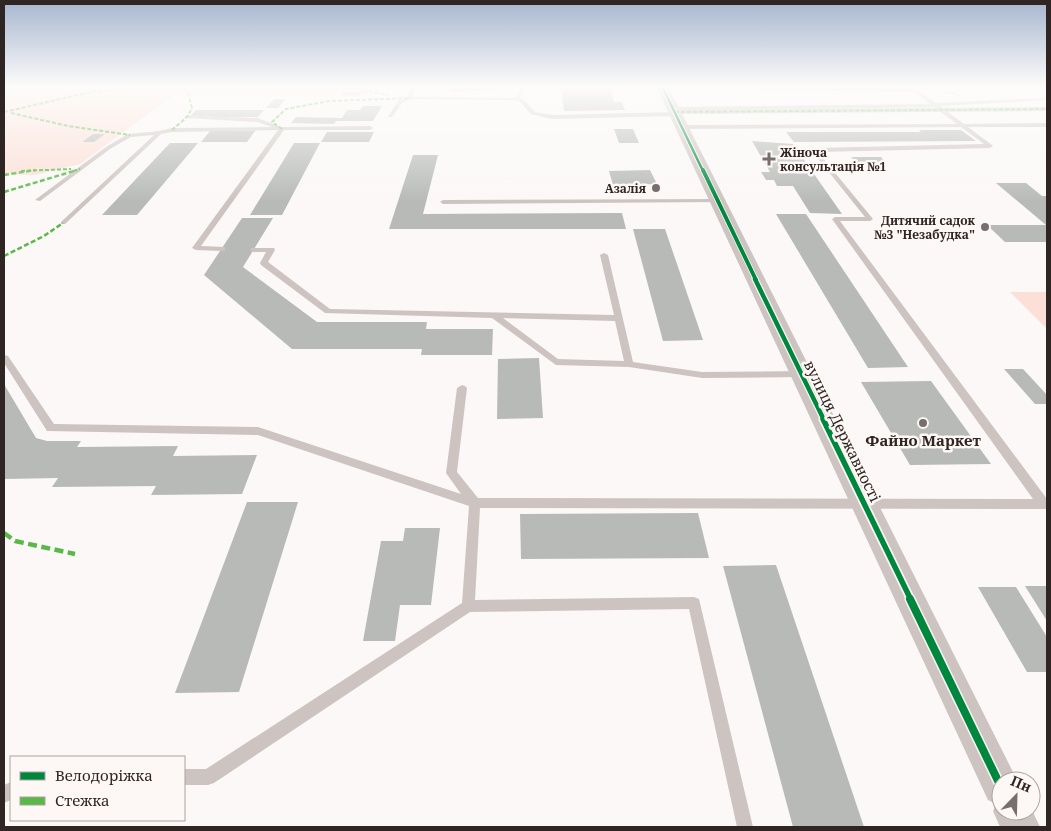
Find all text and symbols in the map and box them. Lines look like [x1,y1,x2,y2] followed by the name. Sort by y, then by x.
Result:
[780,144,886,175] place label: Жіноча консультація №1
[762,152,776,166] marker: Жіноча консультація №1
[605,180,647,197] place label: Азалія
[650,182,662,194] marker: Азалія
[874,212,976,243] place label: Дитячий садок №3 "Незабудка"
[979,221,991,233] marker: Дитячий садок №3 "Незабудка"
[800,357,886,505] street label: вулиця Державності
[917,417,929,429] marker: Файно Маркет
[865,430,981,450] place label: Файно Маркет
[10,756,185,821] legend
[55,765,153,785] text: Велодоріжка
[991,771,1041,821] north arrow
[1008,771,1035,797] text: Пн
[55,790,110,810] text: Стежка

